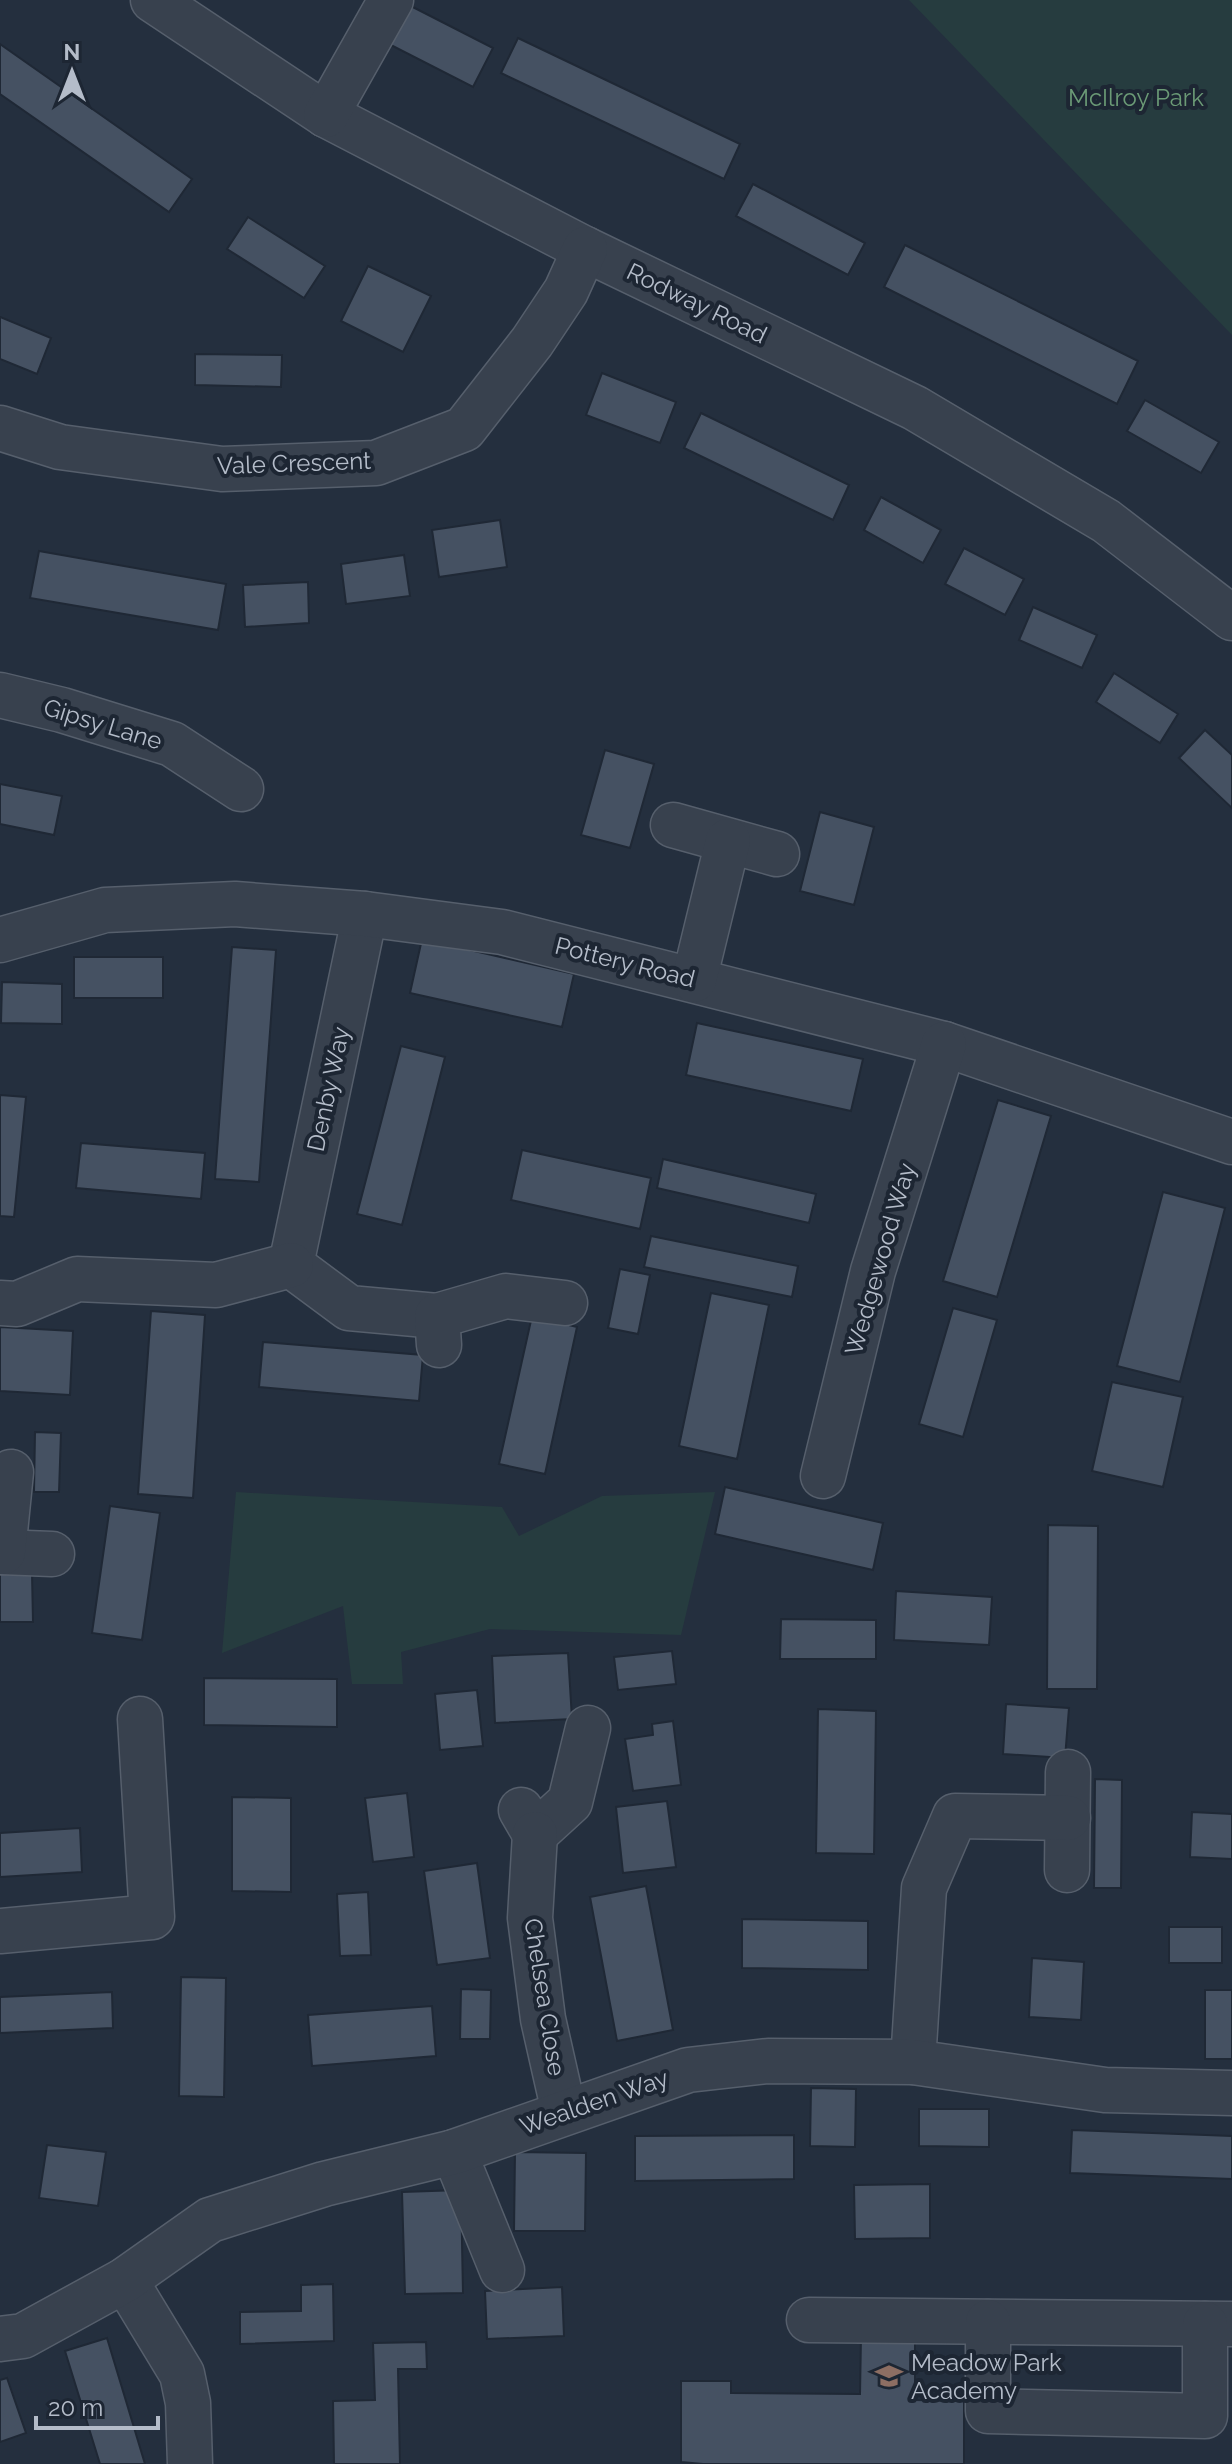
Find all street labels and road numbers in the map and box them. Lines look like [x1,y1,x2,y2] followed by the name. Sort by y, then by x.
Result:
[622,257,772,349] street label: Rodway Road
[216,446,372,480] street label: Vale Crescent
[40,692,166,756] street label: Gipsy Lane
[552,931,698,993] street label: Pottery Road
[301,1024,355,1154] street label: Denby Way
[839,1160,921,1358] street label: Wedgewood Way
[518,1916,572,2078] street label: Chelsea Close
[516,2063,672,2141] street label: Wealden Way

